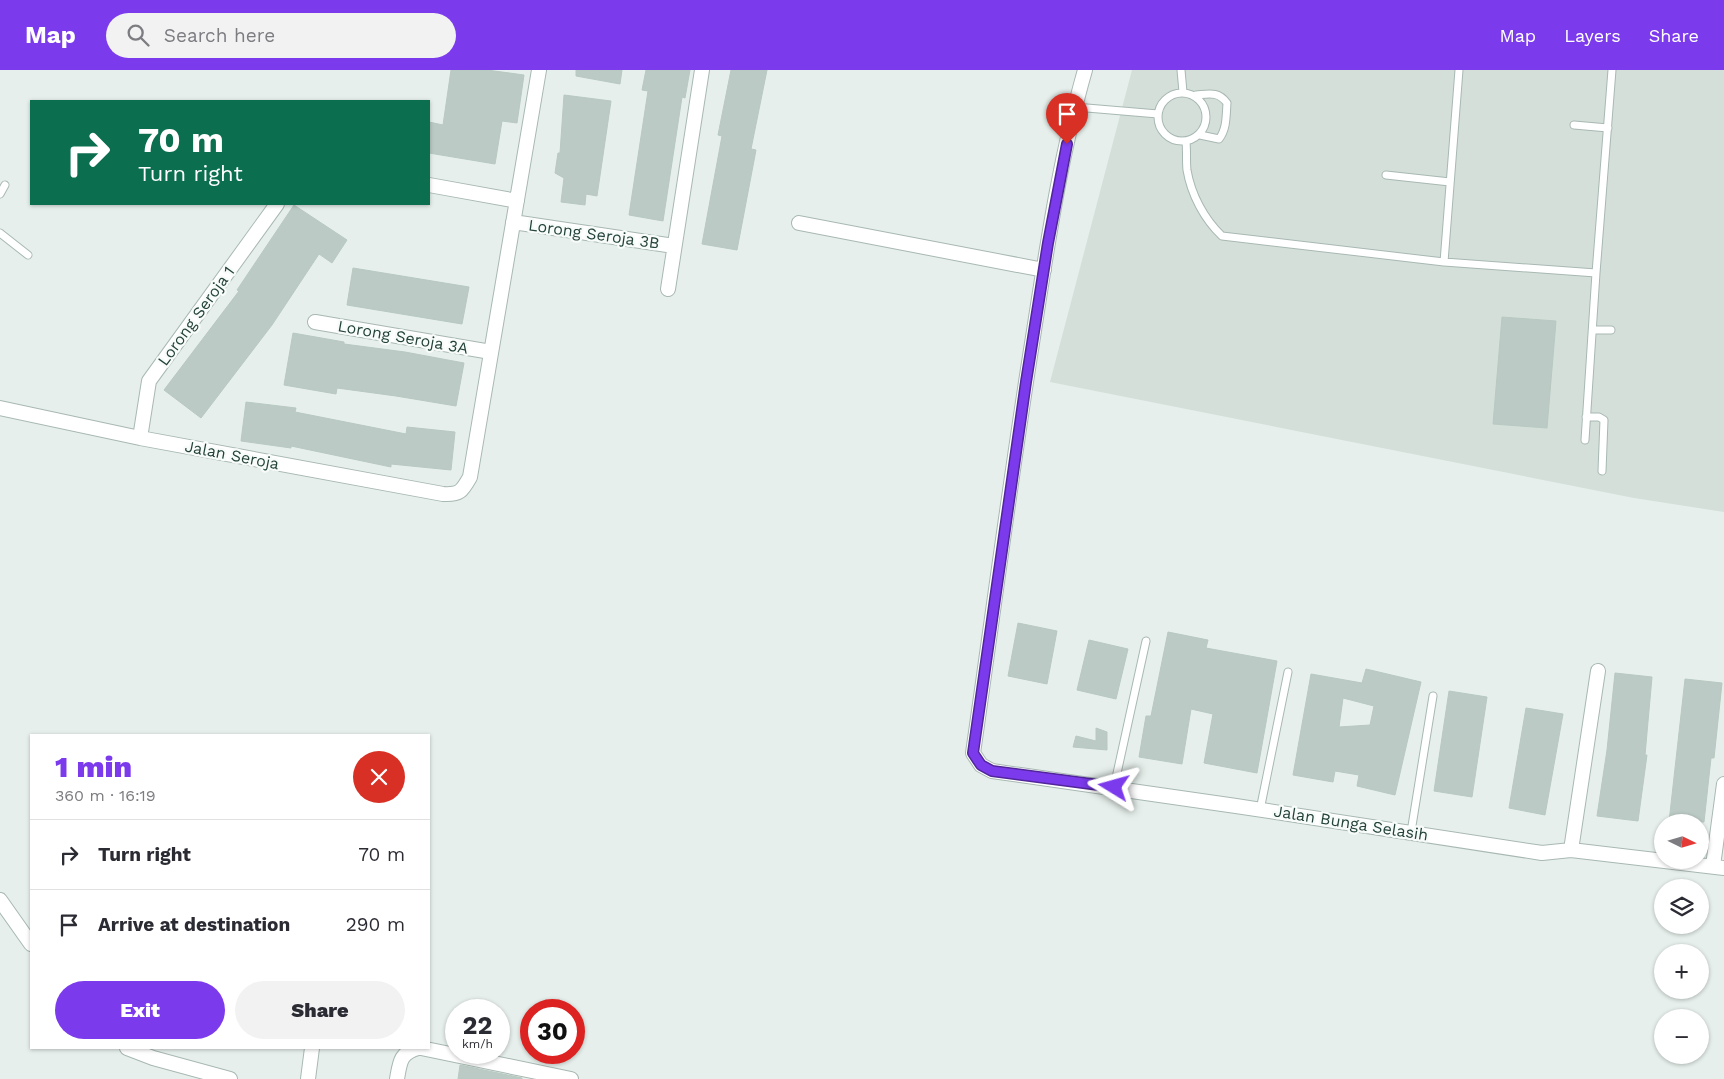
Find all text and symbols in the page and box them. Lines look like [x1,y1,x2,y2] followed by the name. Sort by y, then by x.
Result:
[106,13,456,58] search box
[25,21,76,49] text: Map
[124,21,152,49] icon: search
[164,24,275,47] text: Search here
[1499,25,1536,46] text: Map
[1564,25,1621,46] text: Layers
[1649,25,1699,46] text: Share
[1046,93,1088,144] pin
[1053,100,1081,128] icon: arrive
[138,119,224,161] text: 70 m
[55,120,120,185] icon: right
[138,161,243,186] text: Turn right
[527,215,661,253] street label: Lorong Seroja 3B
[154,263,238,369] street label: Lorong Seroja 1
[336,316,470,358] street label: Lorong Seroja 3A
[183,437,281,473] street label: Jalan Seroja
[55,749,132,784] text: 1 min
[353,751,405,803] button: close
[1087,760,1139,812] position arrow
[55,786,156,805] text: 360 m · 16:19
[1272,801,1430,845] street label: Jalan Bunga Selasih
[1654,814,1709,869] north arrow
[1654,814,1709,1064] map controls
[55,841,83,869] icon: right
[98,843,191,866] text: Turn right
[358,843,405,866] text: 70 m
[1654,879,1709,934] button: layers
[55,911,83,939] icon: arrive
[98,913,290,936] text: Arrive at destination
[346,913,405,936] text: 290 m
[1654,944,1709,999] button: +
[55,981,225,1039] button: Exit
[235,981,405,1039] button: Share
[520,999,585,1064] speed limit sign: 30
[1654,1009,1709,1064] button: −
[463,1011,492,1040] text: 22
[462,1037,493,1051] text: km/h

